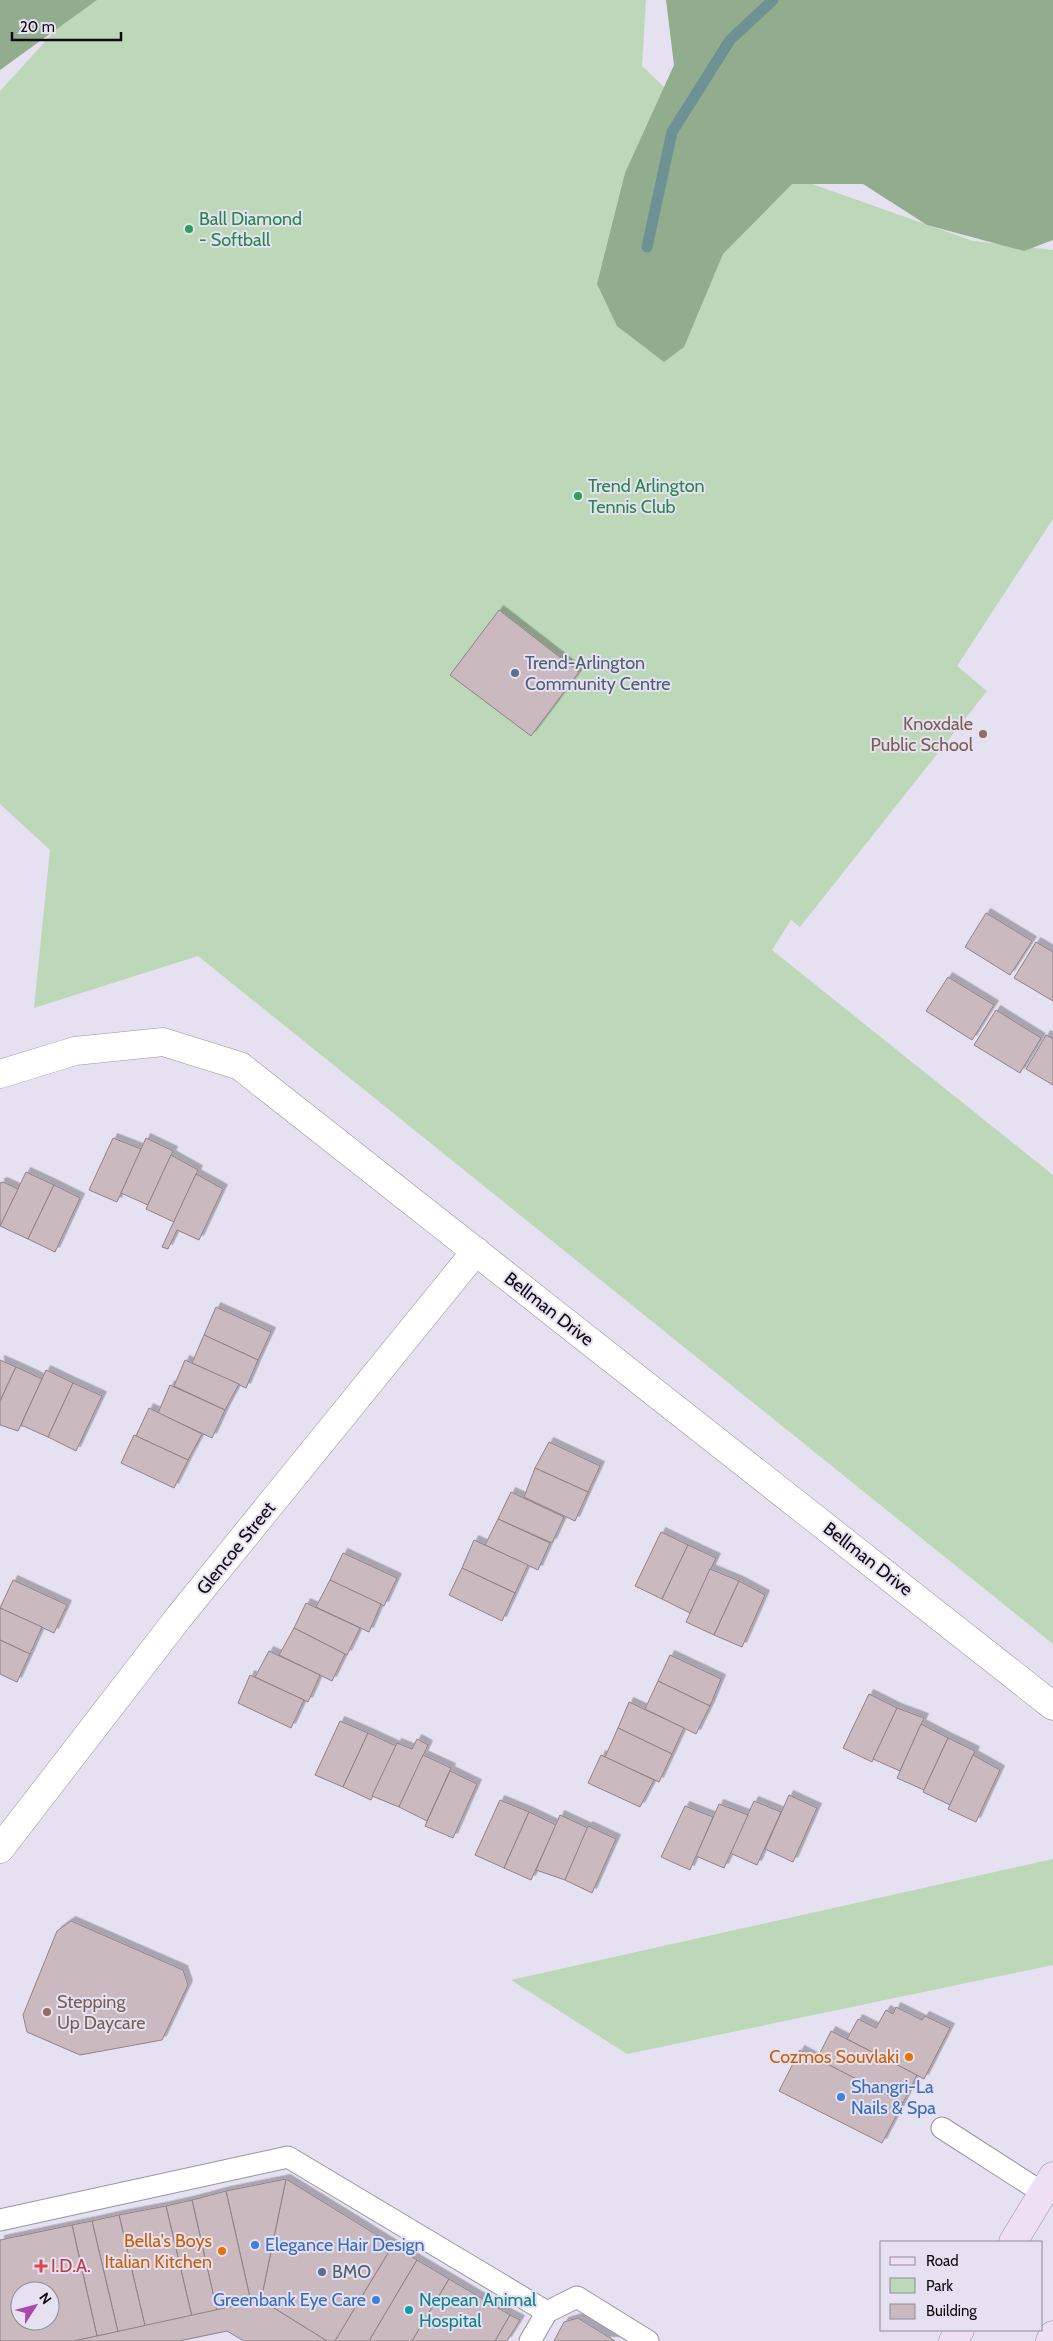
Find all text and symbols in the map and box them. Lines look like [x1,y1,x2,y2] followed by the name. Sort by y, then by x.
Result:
[12,10,121,42] scale bar
[20,18,55,36] text: 20 m
[199,208,302,251] place label: Ball Diamond - Softball
[183,223,195,235] marker: Ball Diamond - Softball
[588,475,705,518] place label: Trend Arlington Tennis Club
[572,490,584,502] marker: Trend Arlington Tennis Club
[525,652,671,695] place label: Trend-Arlington Community Centre
[509,667,521,679] marker: Trend-Arlington Community Centre
[871,713,974,756] place label: Knoxdale Public School
[977,728,989,740] marker: Knoxdale Public School
[500,1267,598,1351] street label: Bellman Drive
[192,1497,280,1599] street label: Glencoe Street
[819,1517,917,1601] street label: Bellman Drive
[57,1991,145,2034] place label: Stepping Up Daycare
[41,2006,53,2018] marker: Stepping Up Daycare
[769,2046,899,2068] place label: Cozmos Souvlaki
[903,2051,915,2063] marker: Cozmos Souvlaki
[851,2076,936,2119] place label: Shangri-La Nails & Spa
[835,2091,847,2103] marker: Shangri-La Nails & Spa
[104,2230,212,2273] place label: Bella's Boys Italian Kitchen
[265,2234,425,2256] place label: Elegance Hair Design
[249,2239,261,2251] marker: Elegance Hair Design
[880,2241,1043,2331] legend
[216,2245,228,2257] marker: Bella's Boys Italian Kitchen
[926,2252,959,2270] text: Road
[51,2255,91,2277] place label: I.D.A.
[35,2260,47,2272] marker: I.D.A.
[332,2261,371,2283] place label: BMO
[316,2266,328,2278] marker: BMO
[926,2277,953,2295] text: Park
[10,2281,60,2331] north arrow
[35,2289,56,2308] text: N
[213,2289,366,2311] place label: Greenbank Eye Care
[419,2289,537,2332] place label: Nepean Animal Hospital
[370,2294,382,2306] marker: Greenbank Eye Care
[926,2302,977,2320] text: Building
[403,2304,415,2316] marker: Nepean Animal Hospital

